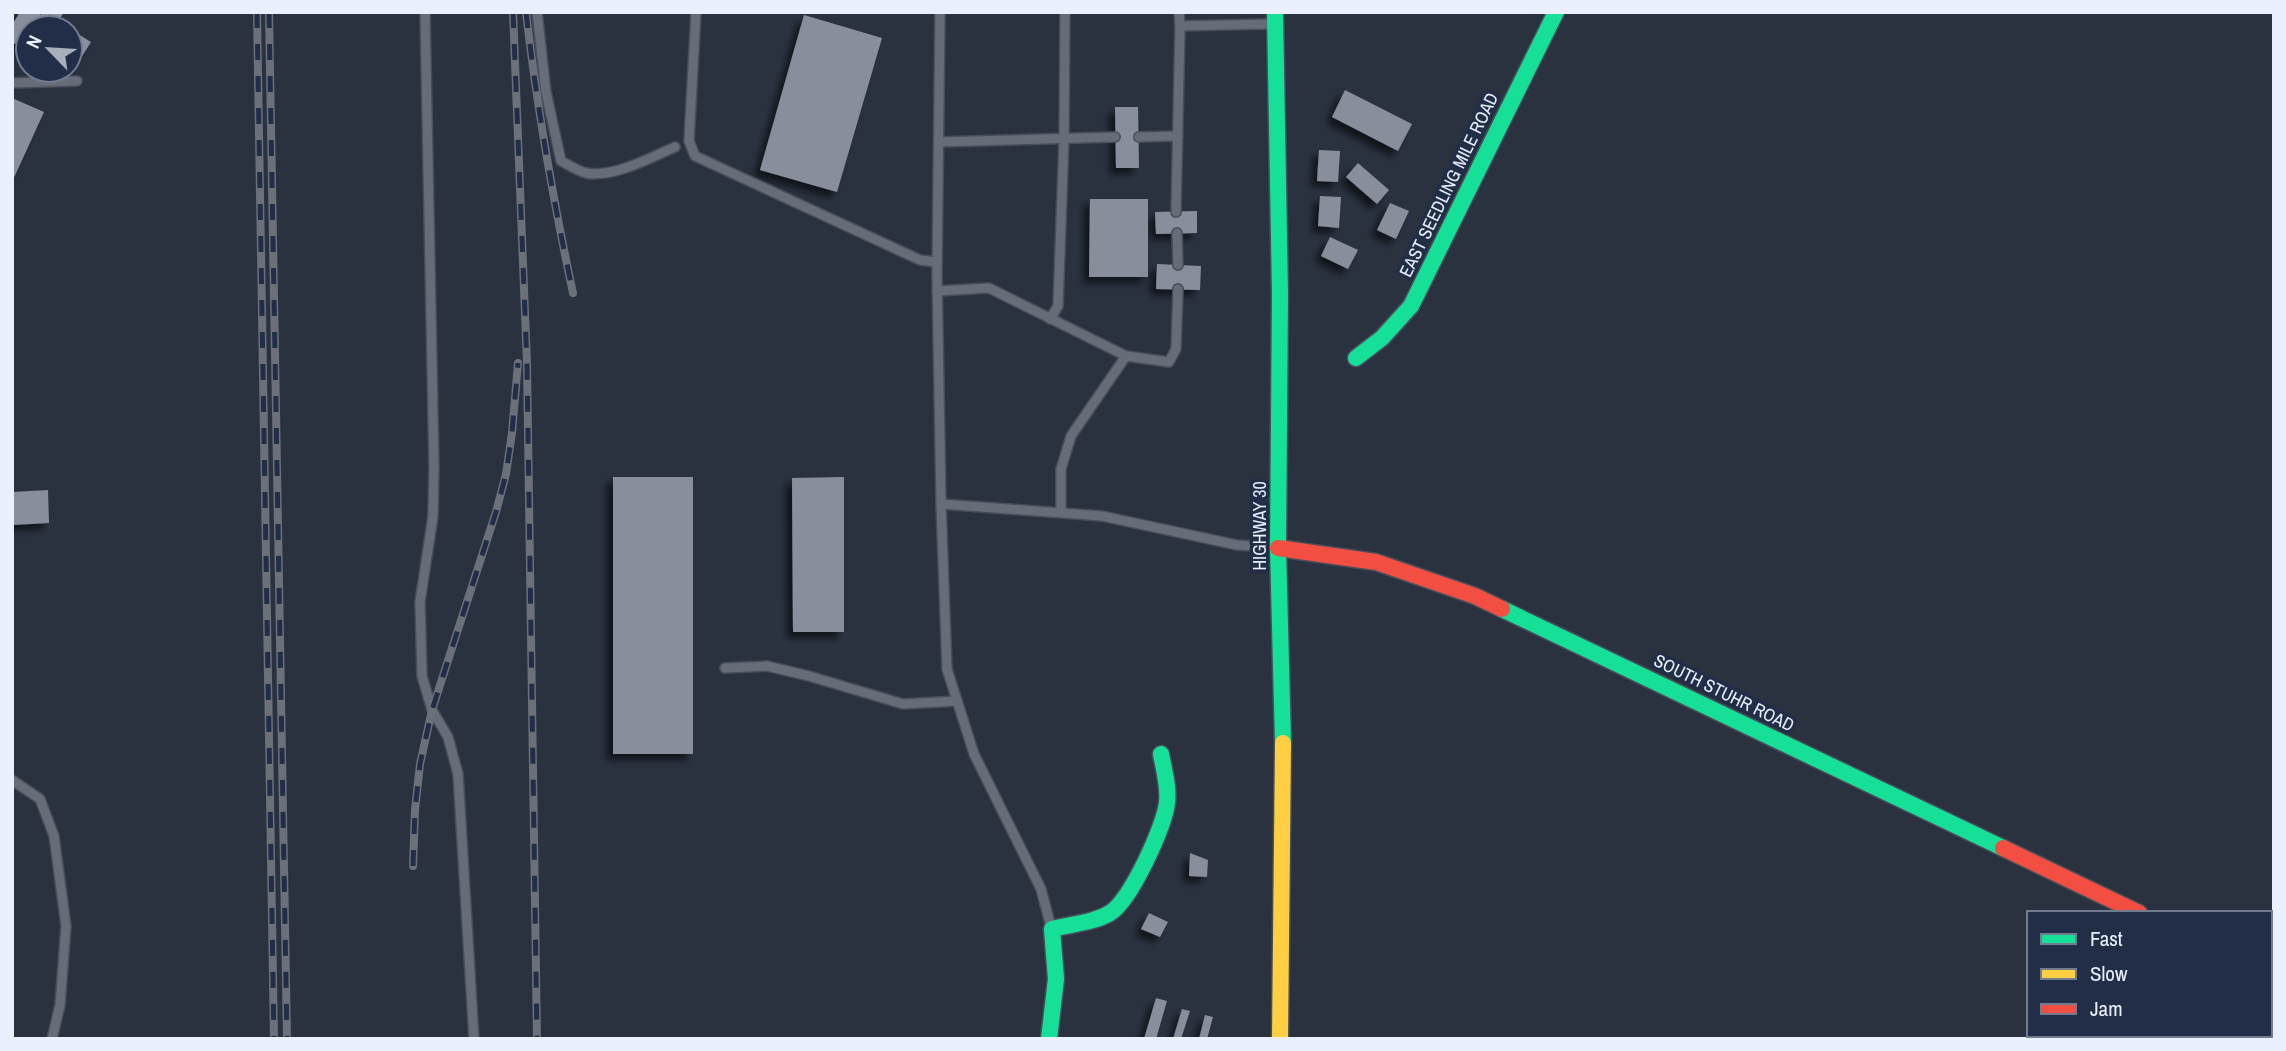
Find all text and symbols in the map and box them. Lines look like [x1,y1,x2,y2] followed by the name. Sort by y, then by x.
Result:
[14,14,84,84] north arrow
[19,31,48,52] text: N
[1393,88,1504,281] street label: EAST SEEDLING MILE ROAD
[1247,481,1272,571] street label: HIGHWAY 30
[1650,648,1799,737] street label: SOUTH STUHR ROAD
[2027,911,2272,1037] legend
[2090,924,2123,953] text: Fast
[2090,959,2128,988] text: Slow
[2090,994,2123,1023] text: Jam

